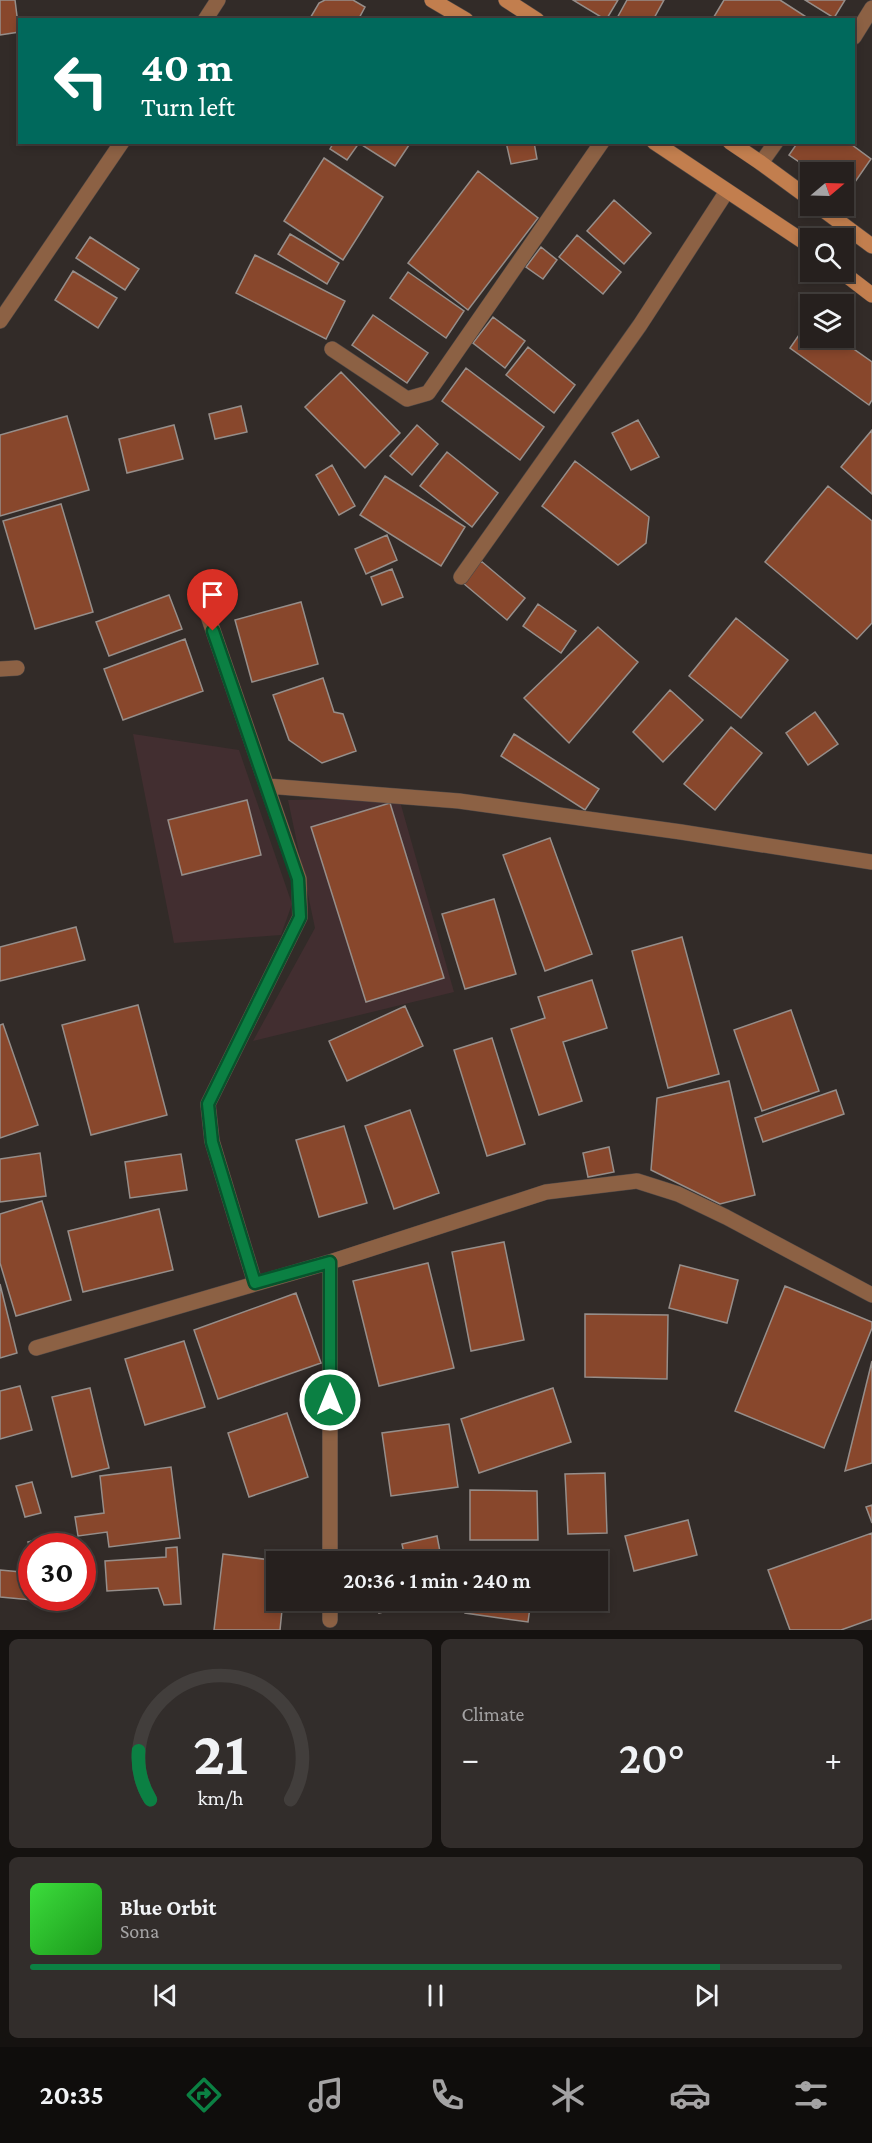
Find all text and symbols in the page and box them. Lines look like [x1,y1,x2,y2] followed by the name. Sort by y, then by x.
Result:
[42,42,120,120] icon: left
[141,43,233,90] text: 40 m
[141,92,235,122] text: Turn left
[800,162,854,216] north arrow
[800,162,854,348] map controls
[800,228,854,282] button: search
[800,294,854,348] button: layers
[187,569,238,631] pin
[196,578,229,611] icon: arrive
[298,1368,362,1432] position arrow
[18,1533,96,1611] speed limit sign: 30
[343,1568,531,1593] text: 20:36 · 1 min · 240 m
[462,1703,524,1725] text: Climate
[193,1718,248,1787] text: 21
[619,1733,685,1783] text: 20°
[462,1740,479,1777] text: −
[825,1740,842,1777] text: +
[197,1787,244,1811] text: km/h
[120,1895,216,1920] text: Blue Orbit
[120,1920,159,1942] text: Sona
[149,1979,182,2012] icon: previous
[419,1979,452,2012] icon: pause
[690,1979,723,2012] icon: next
[183,2074,225,2116] icon: directions
[305,2074,347,2116] icon: music
[426,2074,468,2116] icon: phone
[547,2074,589,2116] icon: climate
[669,2074,711,2116] icon: car
[790,2074,832,2116] icon: filters
[40,2080,104,2110] text: 20:35

